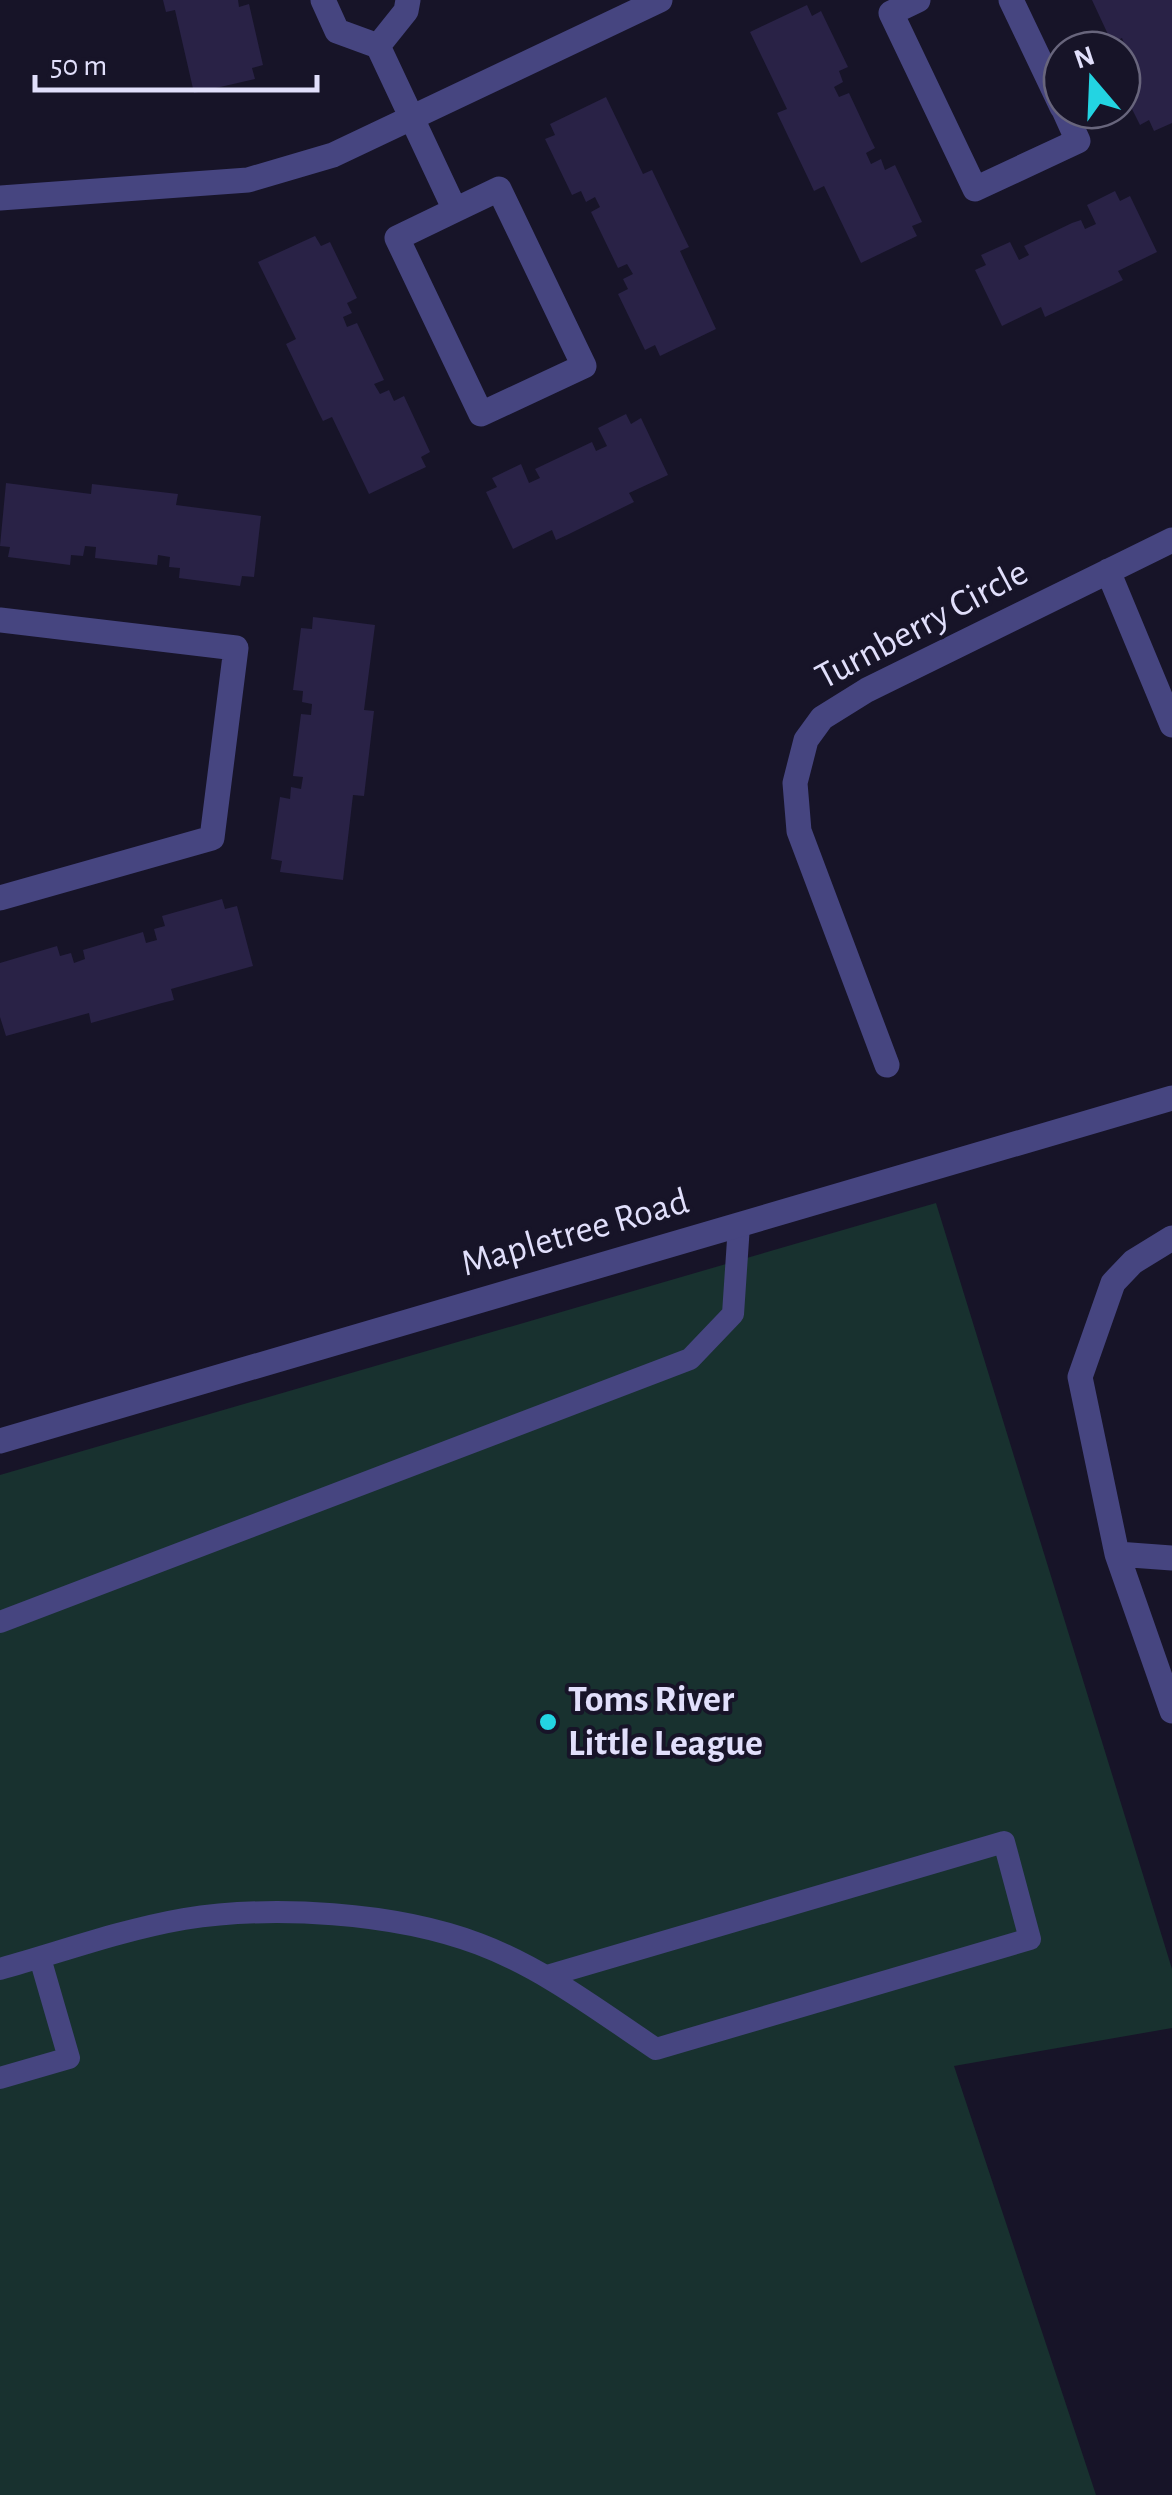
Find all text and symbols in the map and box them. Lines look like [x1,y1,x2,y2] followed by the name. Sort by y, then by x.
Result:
[35,30,318,92] scale bar
[1042,30,1142,130] north arrow
[1071,42,1098,75] text: N
[50,51,107,81] text: 50 m
[810,553,1034,697] street label: Turnberry Circle
[457,1182,693,1284] street label: Mapletree Road
[568,1681,763,1763] place label: Toms River Little League
[537,1711,559,1733] marker: Toms River Little League

